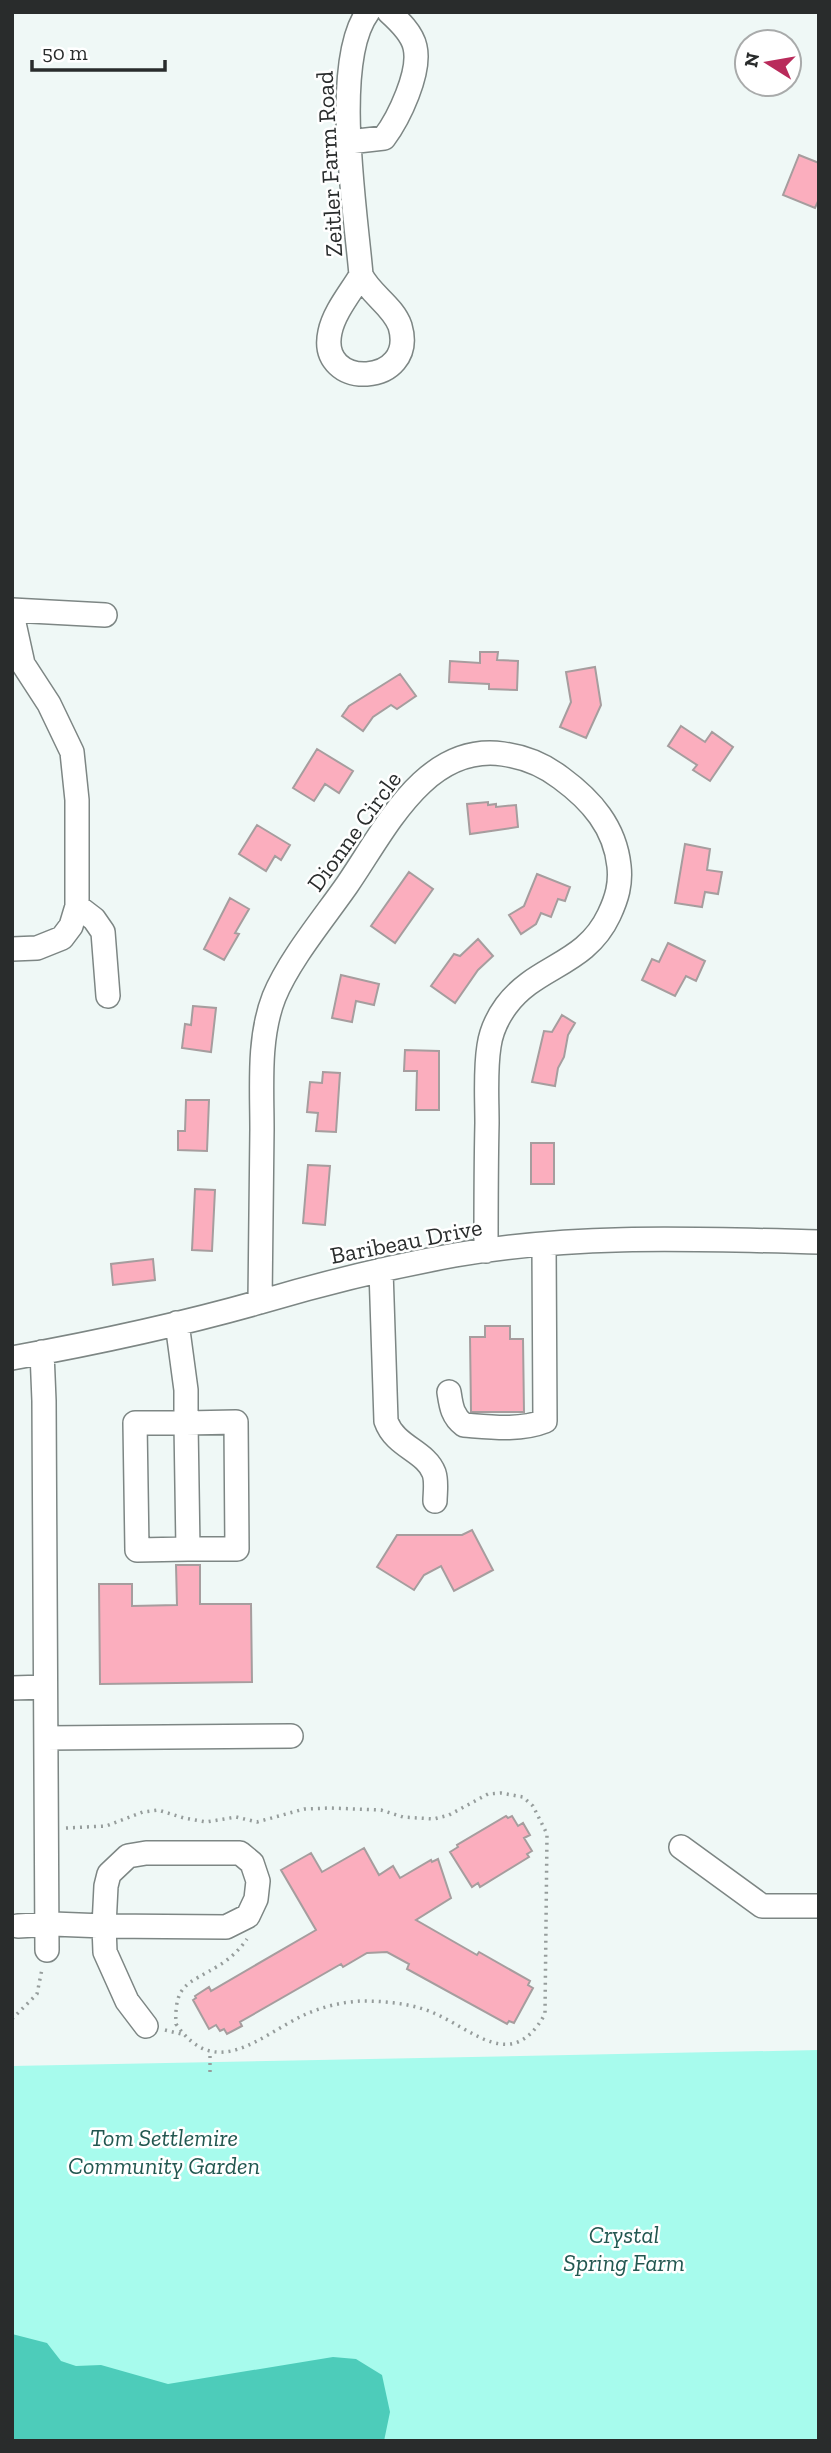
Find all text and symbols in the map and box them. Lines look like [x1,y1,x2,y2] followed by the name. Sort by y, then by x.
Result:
[32,28,164,72] scale bar
[733,28,803,98] north arrow
[42,40,88,65] text: 50 m
[739,51,764,69] text: N
[310,70,348,258] street label: Zeitler Farm Road
[301,765,407,897] street label: Dionne Circle
[328,1212,484,1270] street label: Baribeau Drive
[68,2123,260,2180] park label: Tom Settlemire Community Garden
[563,2220,685,2277] park label: Crystal Spring Farm

